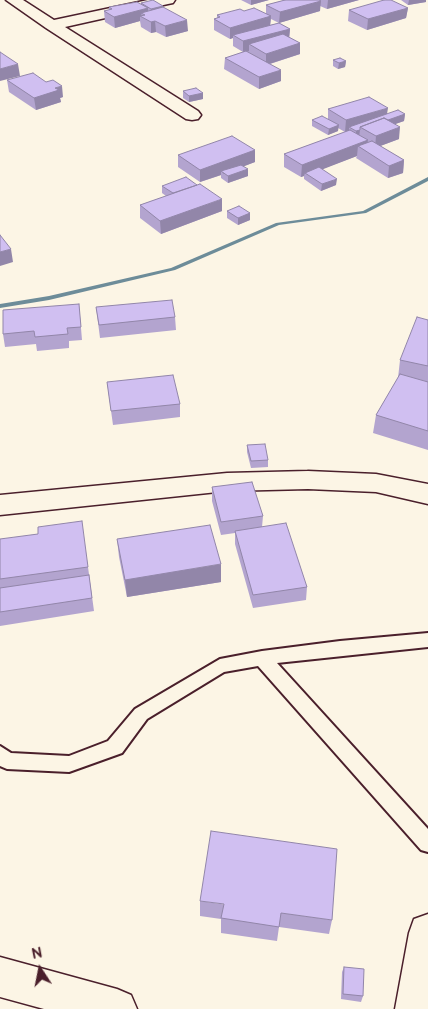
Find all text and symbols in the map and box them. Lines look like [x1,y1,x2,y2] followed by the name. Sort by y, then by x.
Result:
[15,944,65,994] north arrow
[30,944,44,963] text: N

